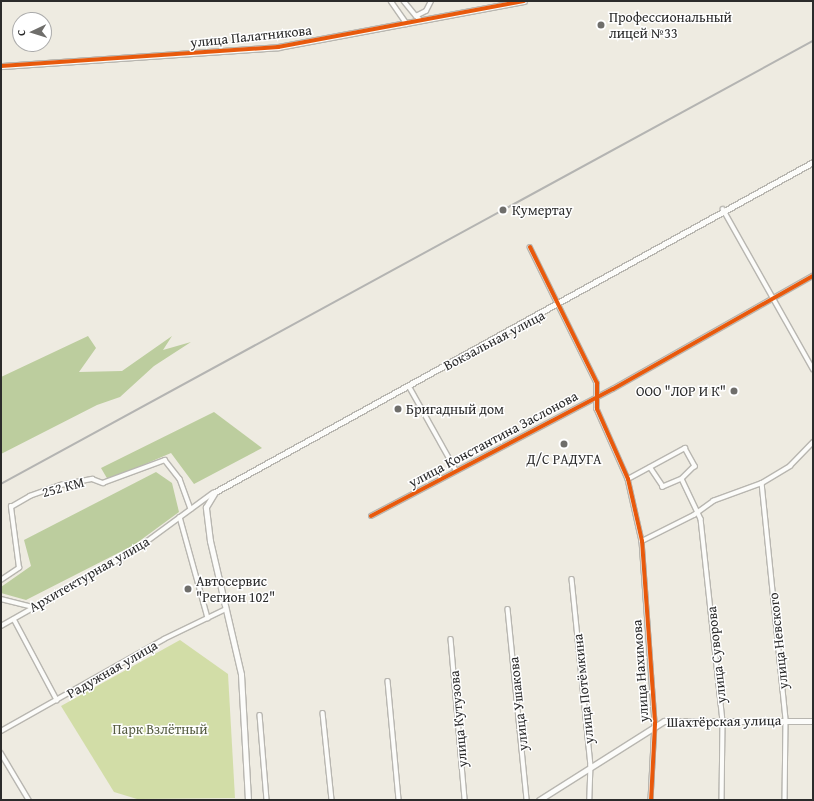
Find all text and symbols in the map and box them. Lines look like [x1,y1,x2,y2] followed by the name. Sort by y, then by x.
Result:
[609,9,732,42] place label: Профессиональный лицей №33
[12,12,52,52] north arrow
[596,20,606,30] marker: Профессиональный лицей №33
[189,21,313,51] street label: улица Палатникова
[13,29,29,36] text: С
[512,202,572,218] place label: Кумертау
[497,204,509,216] marker: Кумертау
[441,306,547,374] street label: Вокзальная улица
[636,383,726,399] place label: ООО "ЛОР И К"
[729,386,739,396] marker: ООО "ЛОР И К"
[406,387,580,491] street label: улица Константина Заслонова
[406,401,504,417] place label: Бригадный дом
[393,404,403,414] marker: Бригадный дом
[559,439,569,449] marker: Д/С РАДУГА
[526,451,602,467] place label: Д/С РАДУГА
[40,473,86,501] street label: 252 КМ
[26,533,152,615] street label: Архитектурная улица
[196,573,275,606] place label: Автосервис "Регион 102"
[183,584,193,594] marker: Автосервис "Регион 102"
[765,592,791,690] street label: улица Невского
[703,606,729,704] street label: улица Суворова
[628,619,652,723] street label: улица Нахимова
[569,633,597,745] street label: улица Потёмкина
[64,636,160,702] street label: Радужная улица
[505,656,531,752] street label: улица Ушакова
[445,670,471,768] street label: улица Кутузова
[667,712,781,730] street label: Шахтёрская улица
[113,721,207,737] park label: Парк Взлётный

